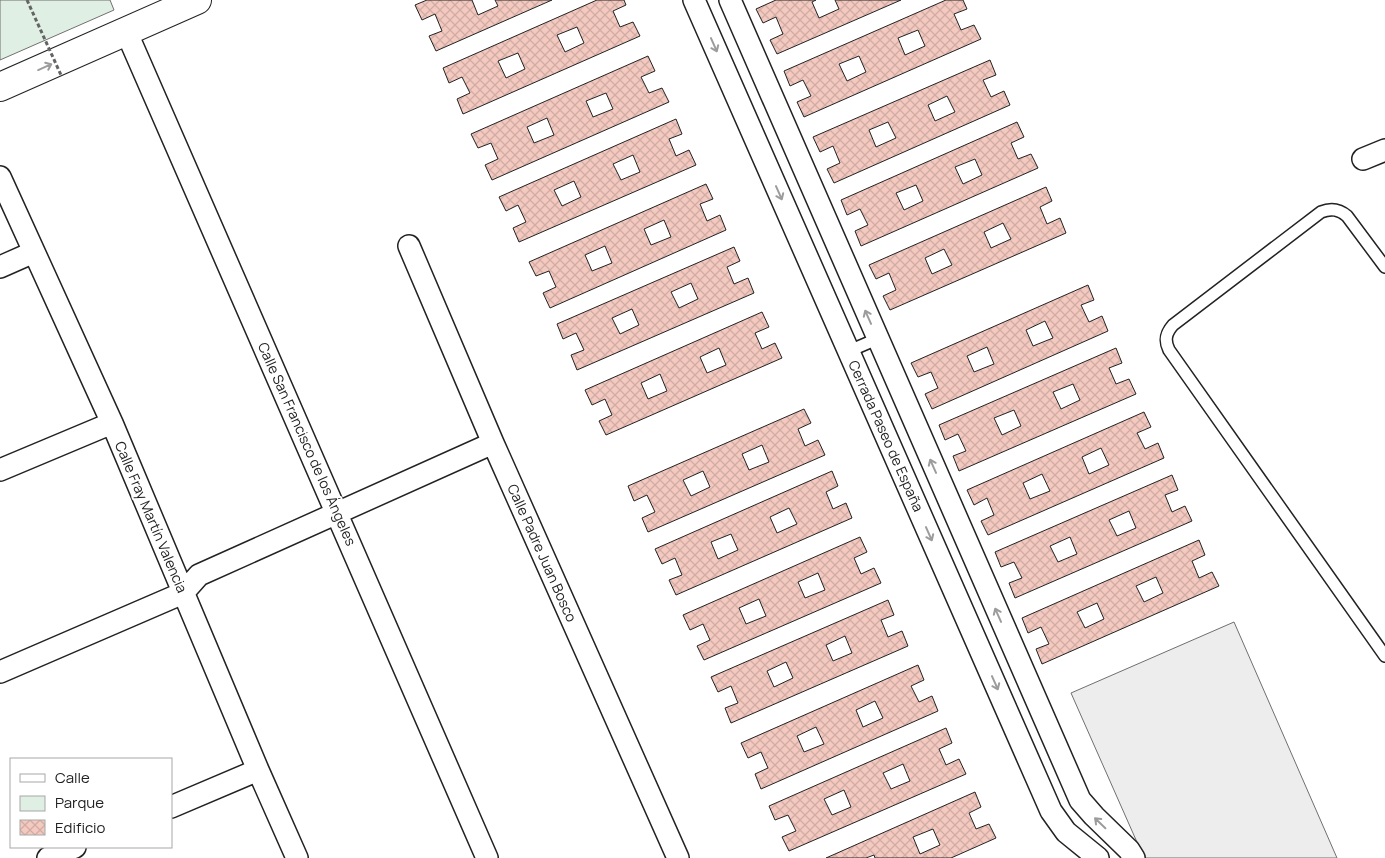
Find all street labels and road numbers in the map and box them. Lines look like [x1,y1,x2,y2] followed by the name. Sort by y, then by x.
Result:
[254,339,361,549] street label: Calle San Francisco de los Ángeles
[844,357,928,515] street label: Cerrada Paseo de España
[111,438,192,596] street label: Calle Fray Martín Valencia
[503,481,581,625] street label: Calle Padre Juan Bosco

